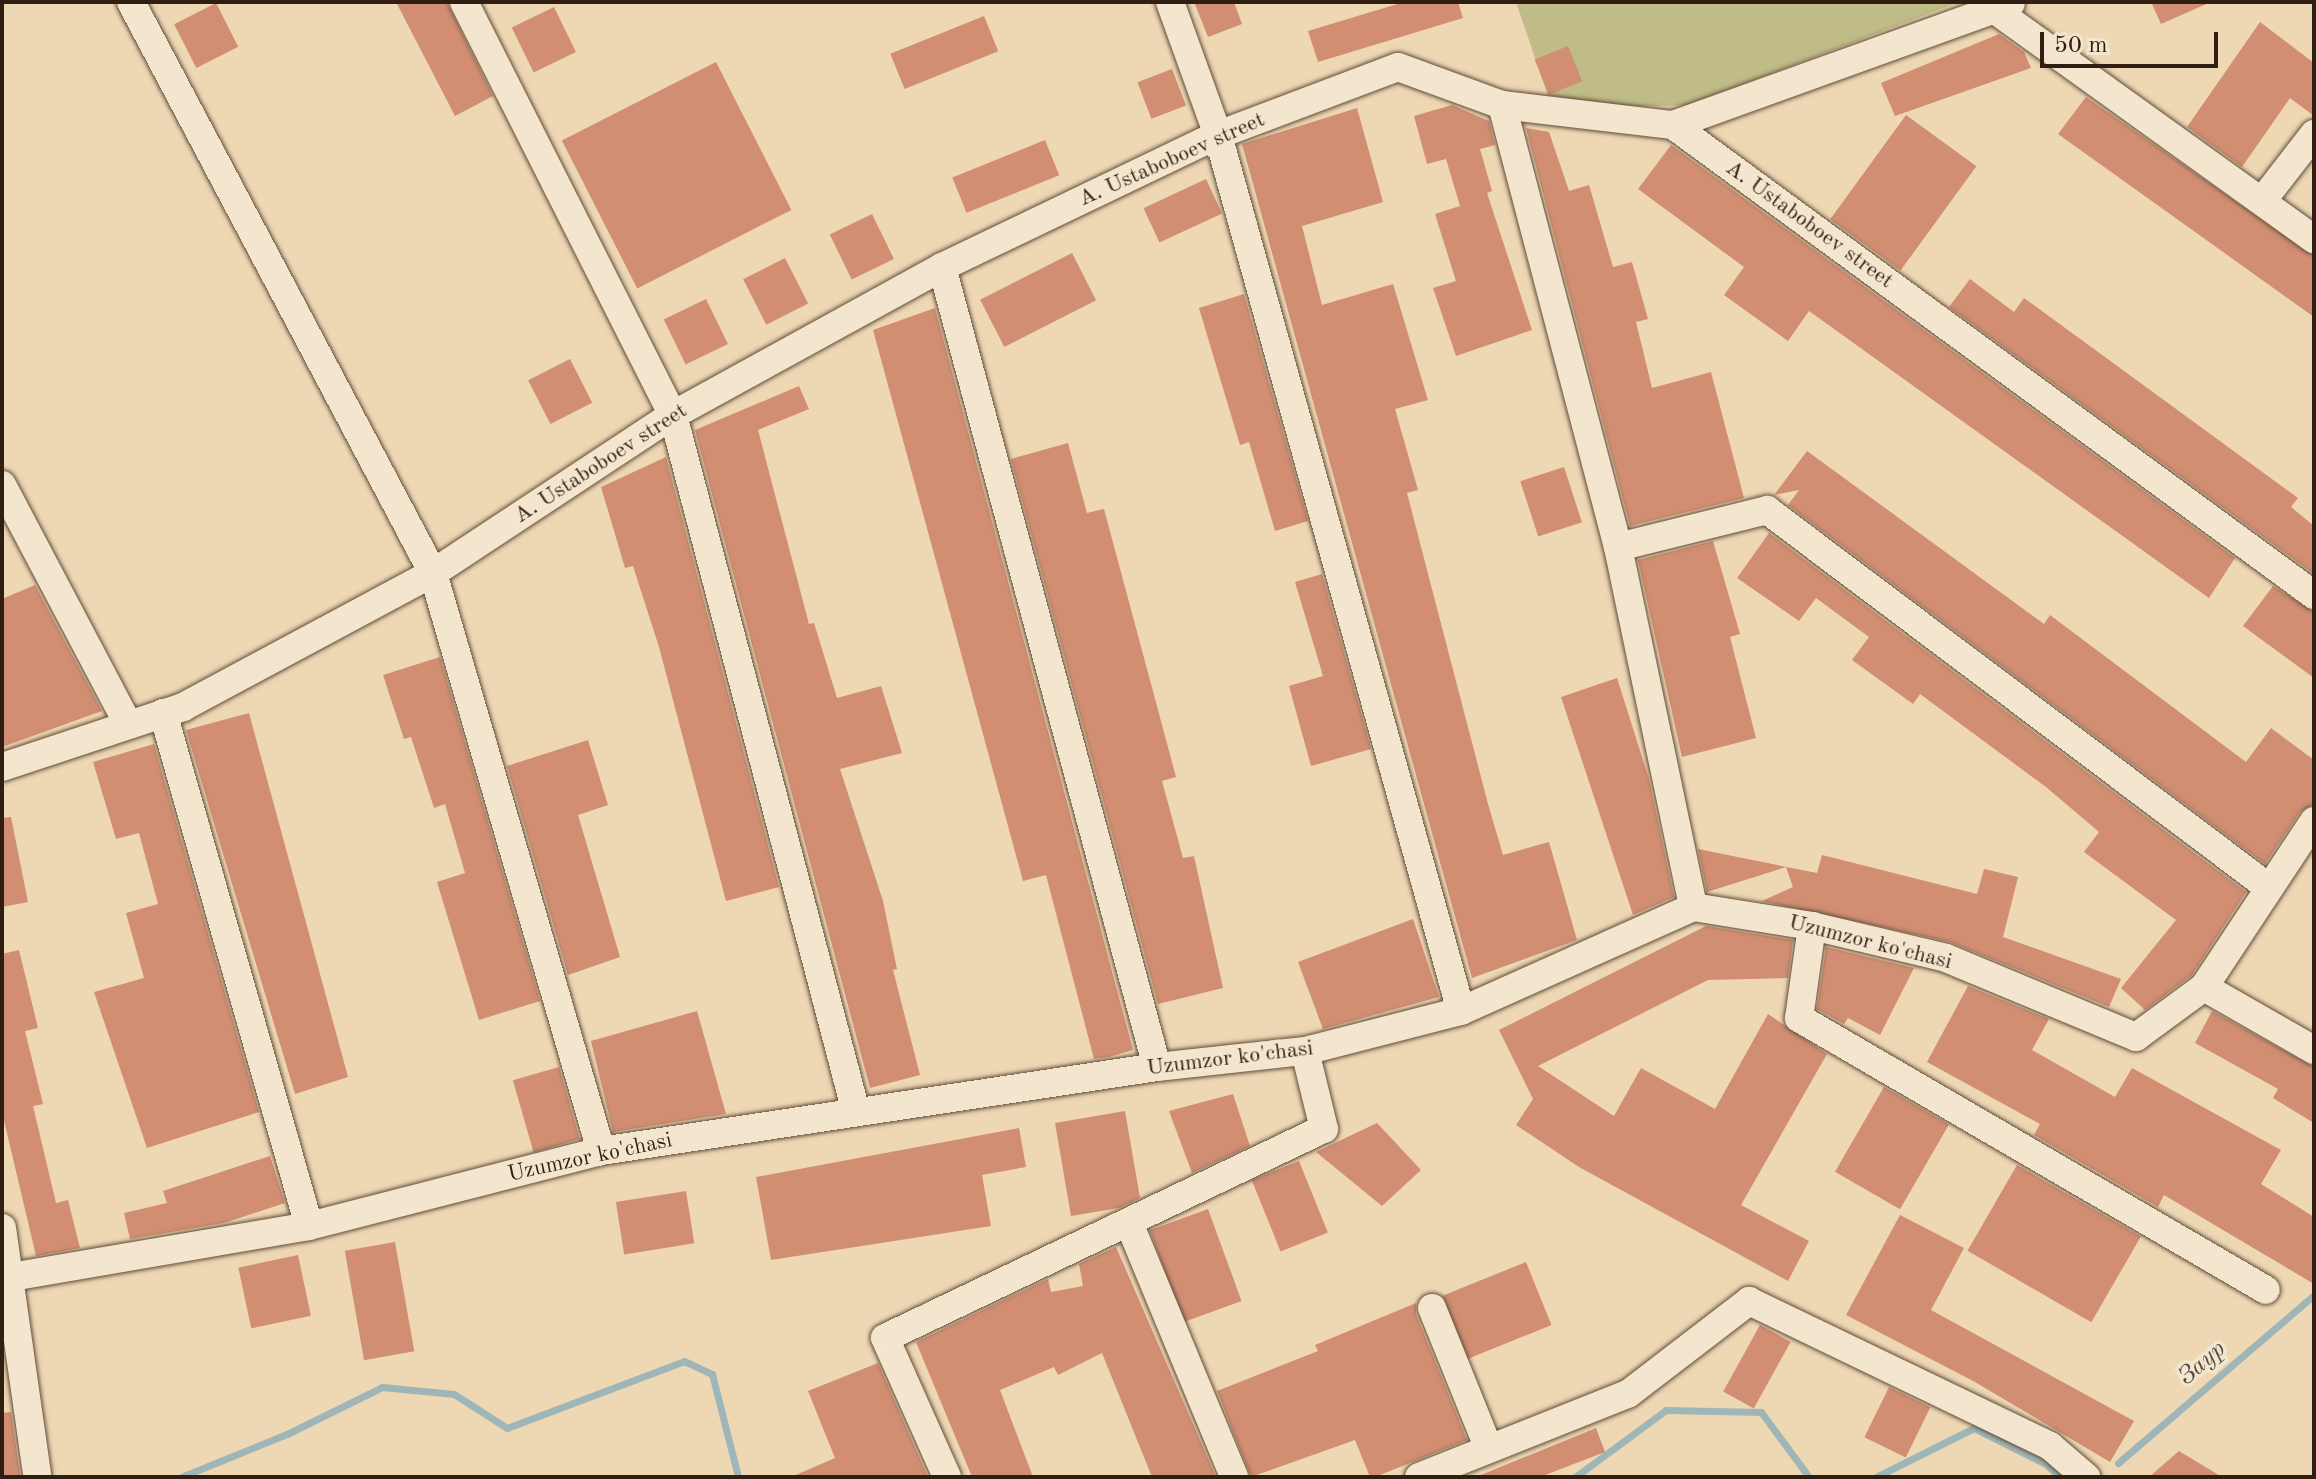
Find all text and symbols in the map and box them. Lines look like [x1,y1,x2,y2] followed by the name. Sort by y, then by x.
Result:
[2044,16,2222,66] scale bar
[2054,34,2108,58] text: 50 m
[1075,107,1269,213] street label: A. Ustaboboev street
[1720,155,1898,295] street label: A. Ustaboboev street
[510,398,692,530] street label: A. Ustaboboev street
[1786,910,1954,976] street label: Uzumzor ko'chasi
[1145,1036,1315,1082] street label: Uzumzor ko'chasi
[505,1128,675,1188] street label: Uzumzor ko'chasi
[2173,1336,2233,1392] water label: Заур

